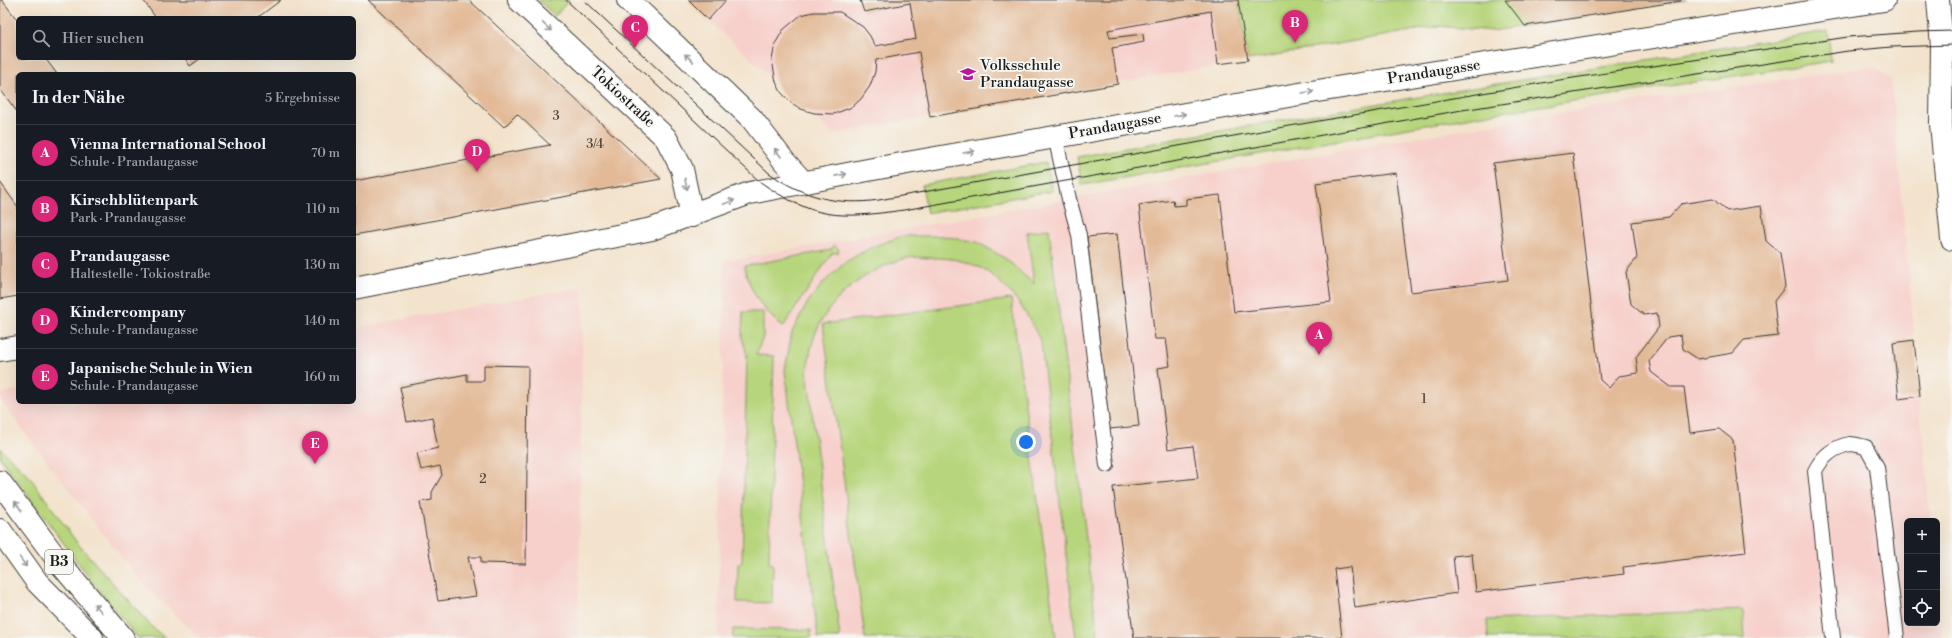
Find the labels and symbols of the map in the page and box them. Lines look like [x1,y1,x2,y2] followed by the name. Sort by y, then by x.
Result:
[1282,10,1308,43] pin: B
[622,15,648,48] pin: C
[542,22,553,31] one-way arrow
[684,53,694,63] one-way arrow
[1386,55,1482,89] street label: Prandaugasse
[979,56,1074,92] place label: Volksschule Prandaugasse
[587,62,659,132] street label: Tokiostraße
[959,65,977,83] school or university icon: Volksschule Prandaugasse
[1301,88,1314,96] one-way arrow
[552,108,560,124] house number: 3
[1067,108,1163,144] street label: Prandaugasse
[1173,110,1186,118] one-way arrow
[586,136,604,152] house number: 3/4
[464,139,490,172] pin: D
[774,147,782,158] one-way arrow
[962,147,975,155] one-way arrow
[834,170,847,178] one-way arrow
[682,177,690,190] one-way arrow
[722,197,734,205] one-way arrow
[1306,322,1332,355] pin: A
[1421,391,1427,407] house number: 1
[302,431,328,464] pin: E
[1016,432,1036,452] your location
[479,471,487,487] house number: 2
[14,501,22,512] one-way arrow
[45,550,73,574] road number: B3
[19,556,27,567] one-way arrow
[94,603,103,614] one-way arrow

